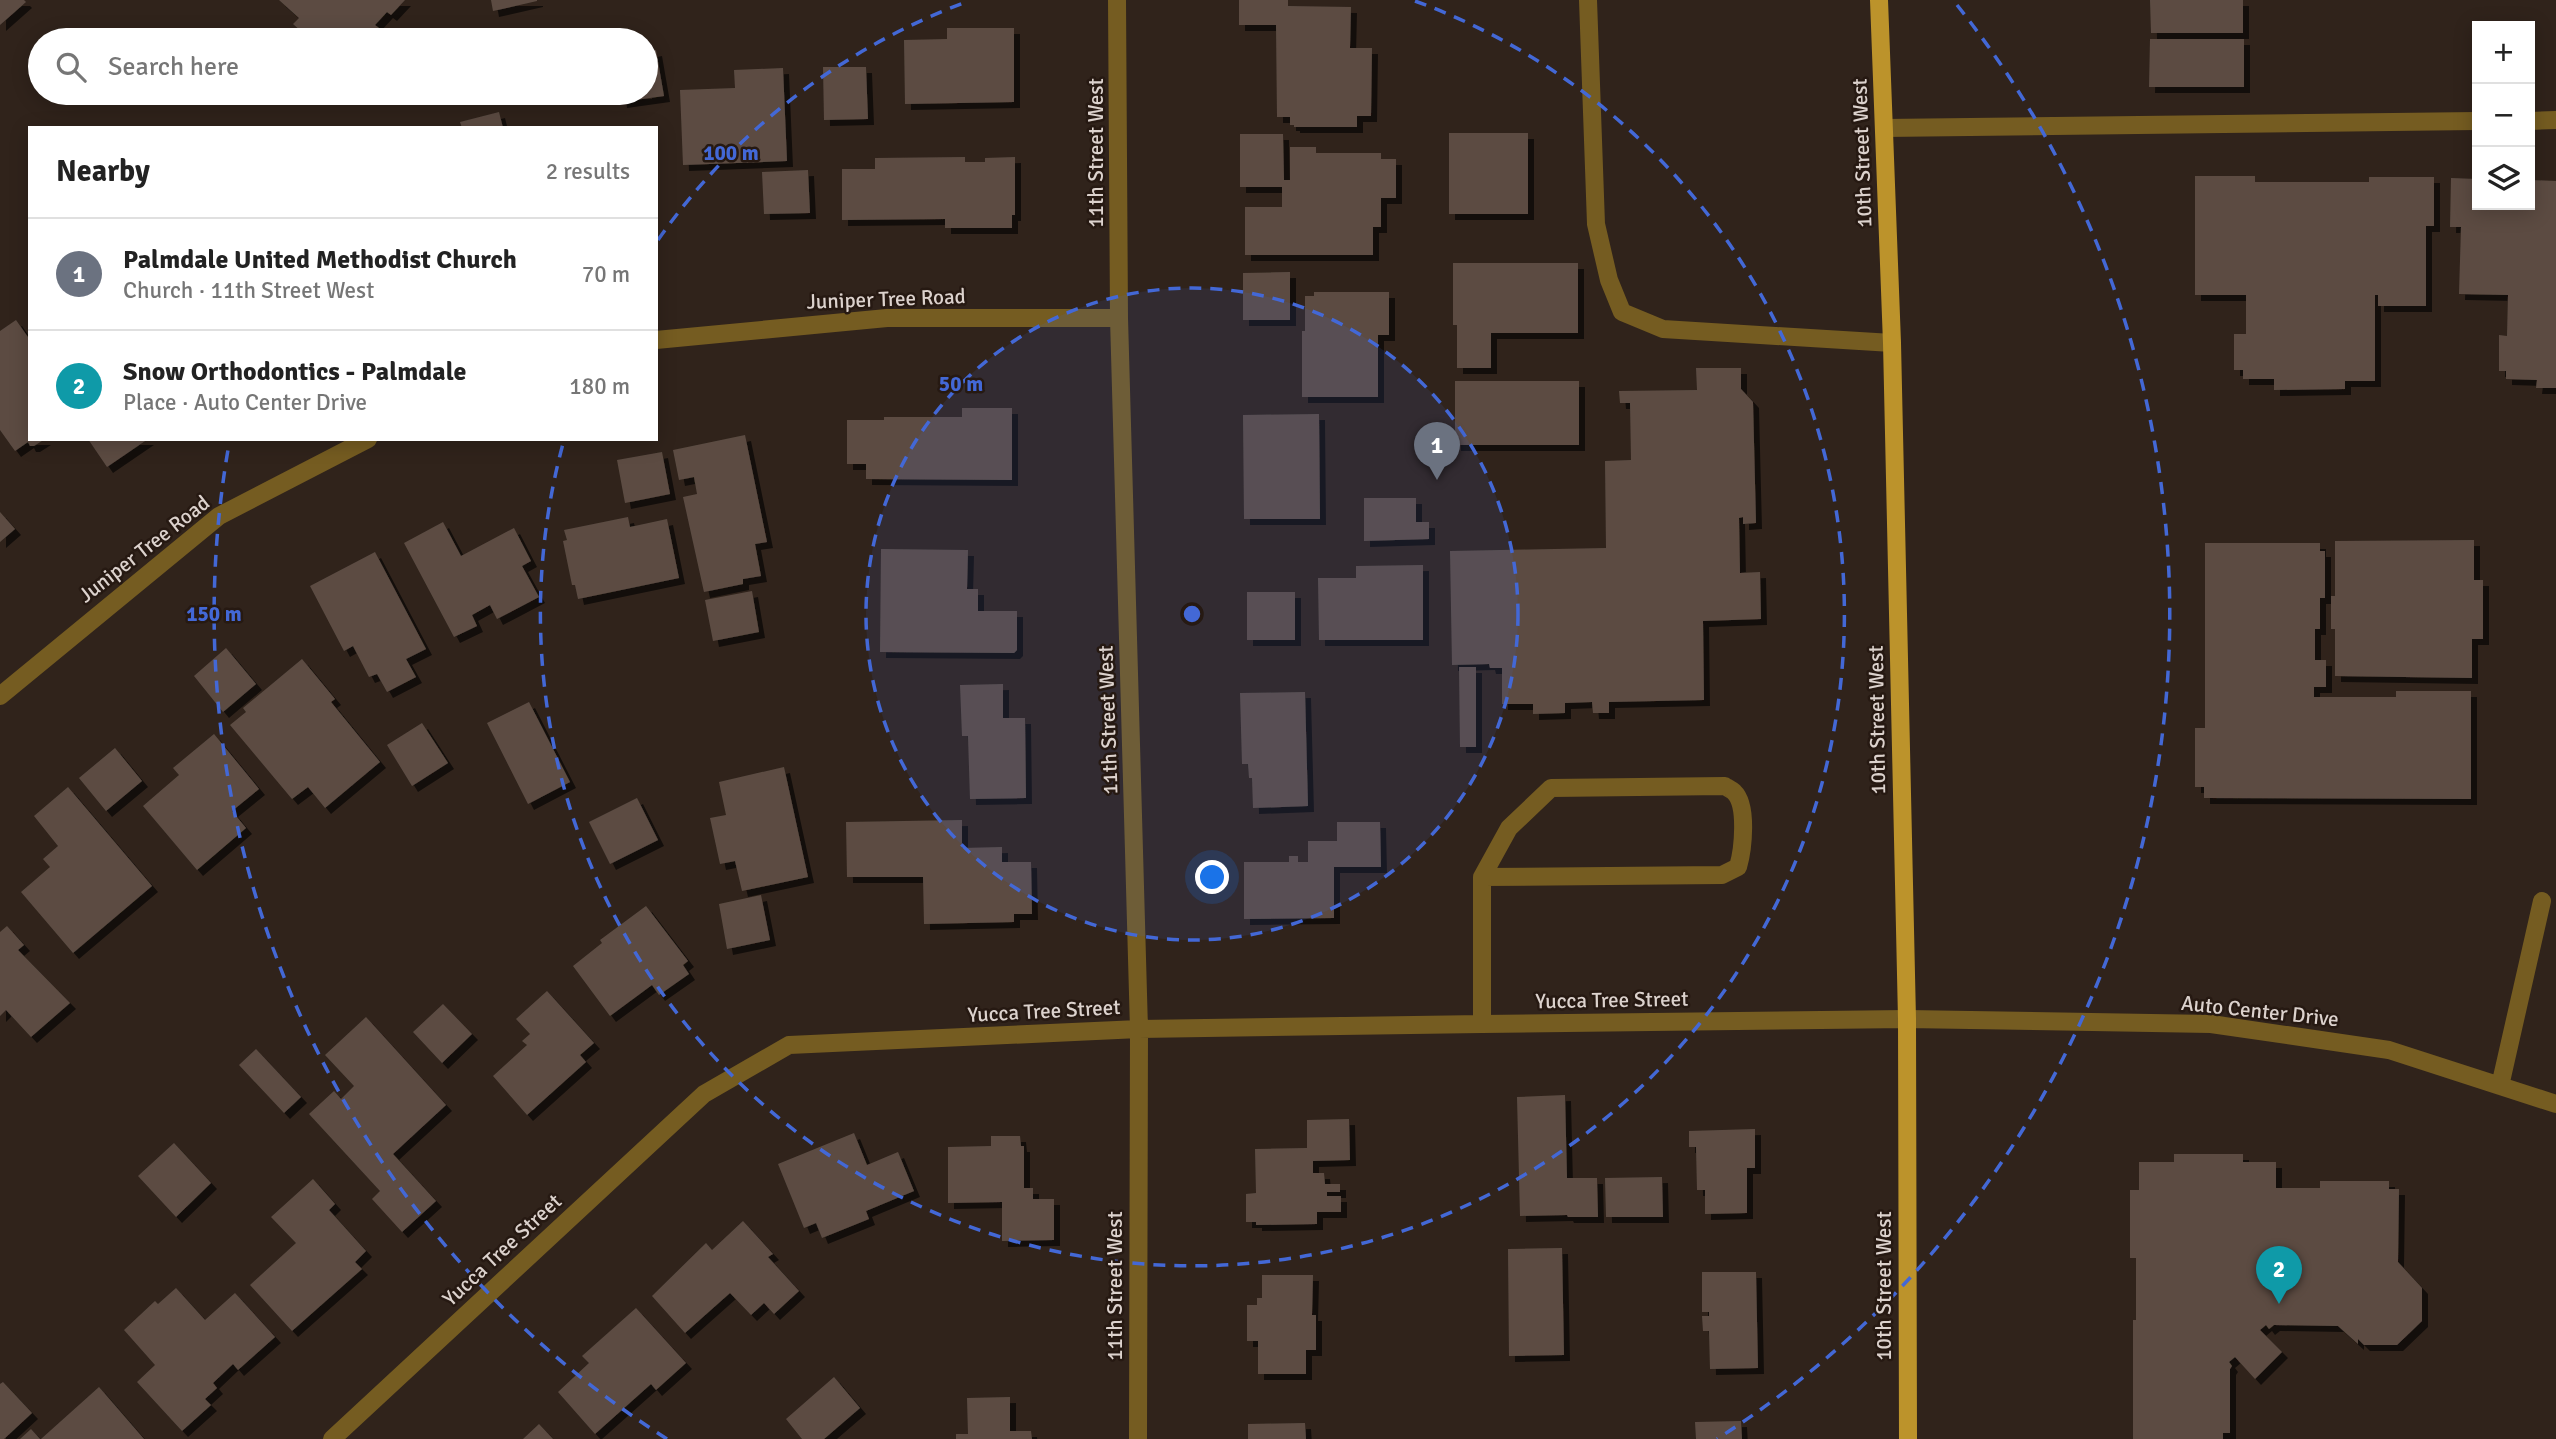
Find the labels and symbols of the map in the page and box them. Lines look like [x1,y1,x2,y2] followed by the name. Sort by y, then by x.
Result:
[1083,78,1109,228] street label: 11th Street West
[1846,78,1878,228] street label: 10th Street West
[703,140,759,166] text: 100 m
[806,283,966,315] street label: Juniper Tree Road
[939,371,983,397] text: 50 m
[1414,422,1460,480] pin: 1
[73,490,215,608] street label: Juniper Tree Road
[186,601,242,627] text: 150 m
[1180,602,1204,626] centre of rings
[1092,645,1124,795] street label: 11th Street West
[1863,645,1891,795] street label: 10th Street West
[1195,860,1229,894] your location
[1535,986,1689,1014] street label: Yucca Tree Street
[2180,990,2340,1032] street label: Auto Center Drive
[967,994,1121,1028] street label: Yucca Tree Street
[437,1188,567,1312] street label: Yucca Tree Street
[1102,1211,1128,1361] street label: 11th Street West
[1871,1211,1897,1361] street label: 10th Street West
[2256,1246,2302,1304] pin: 2

